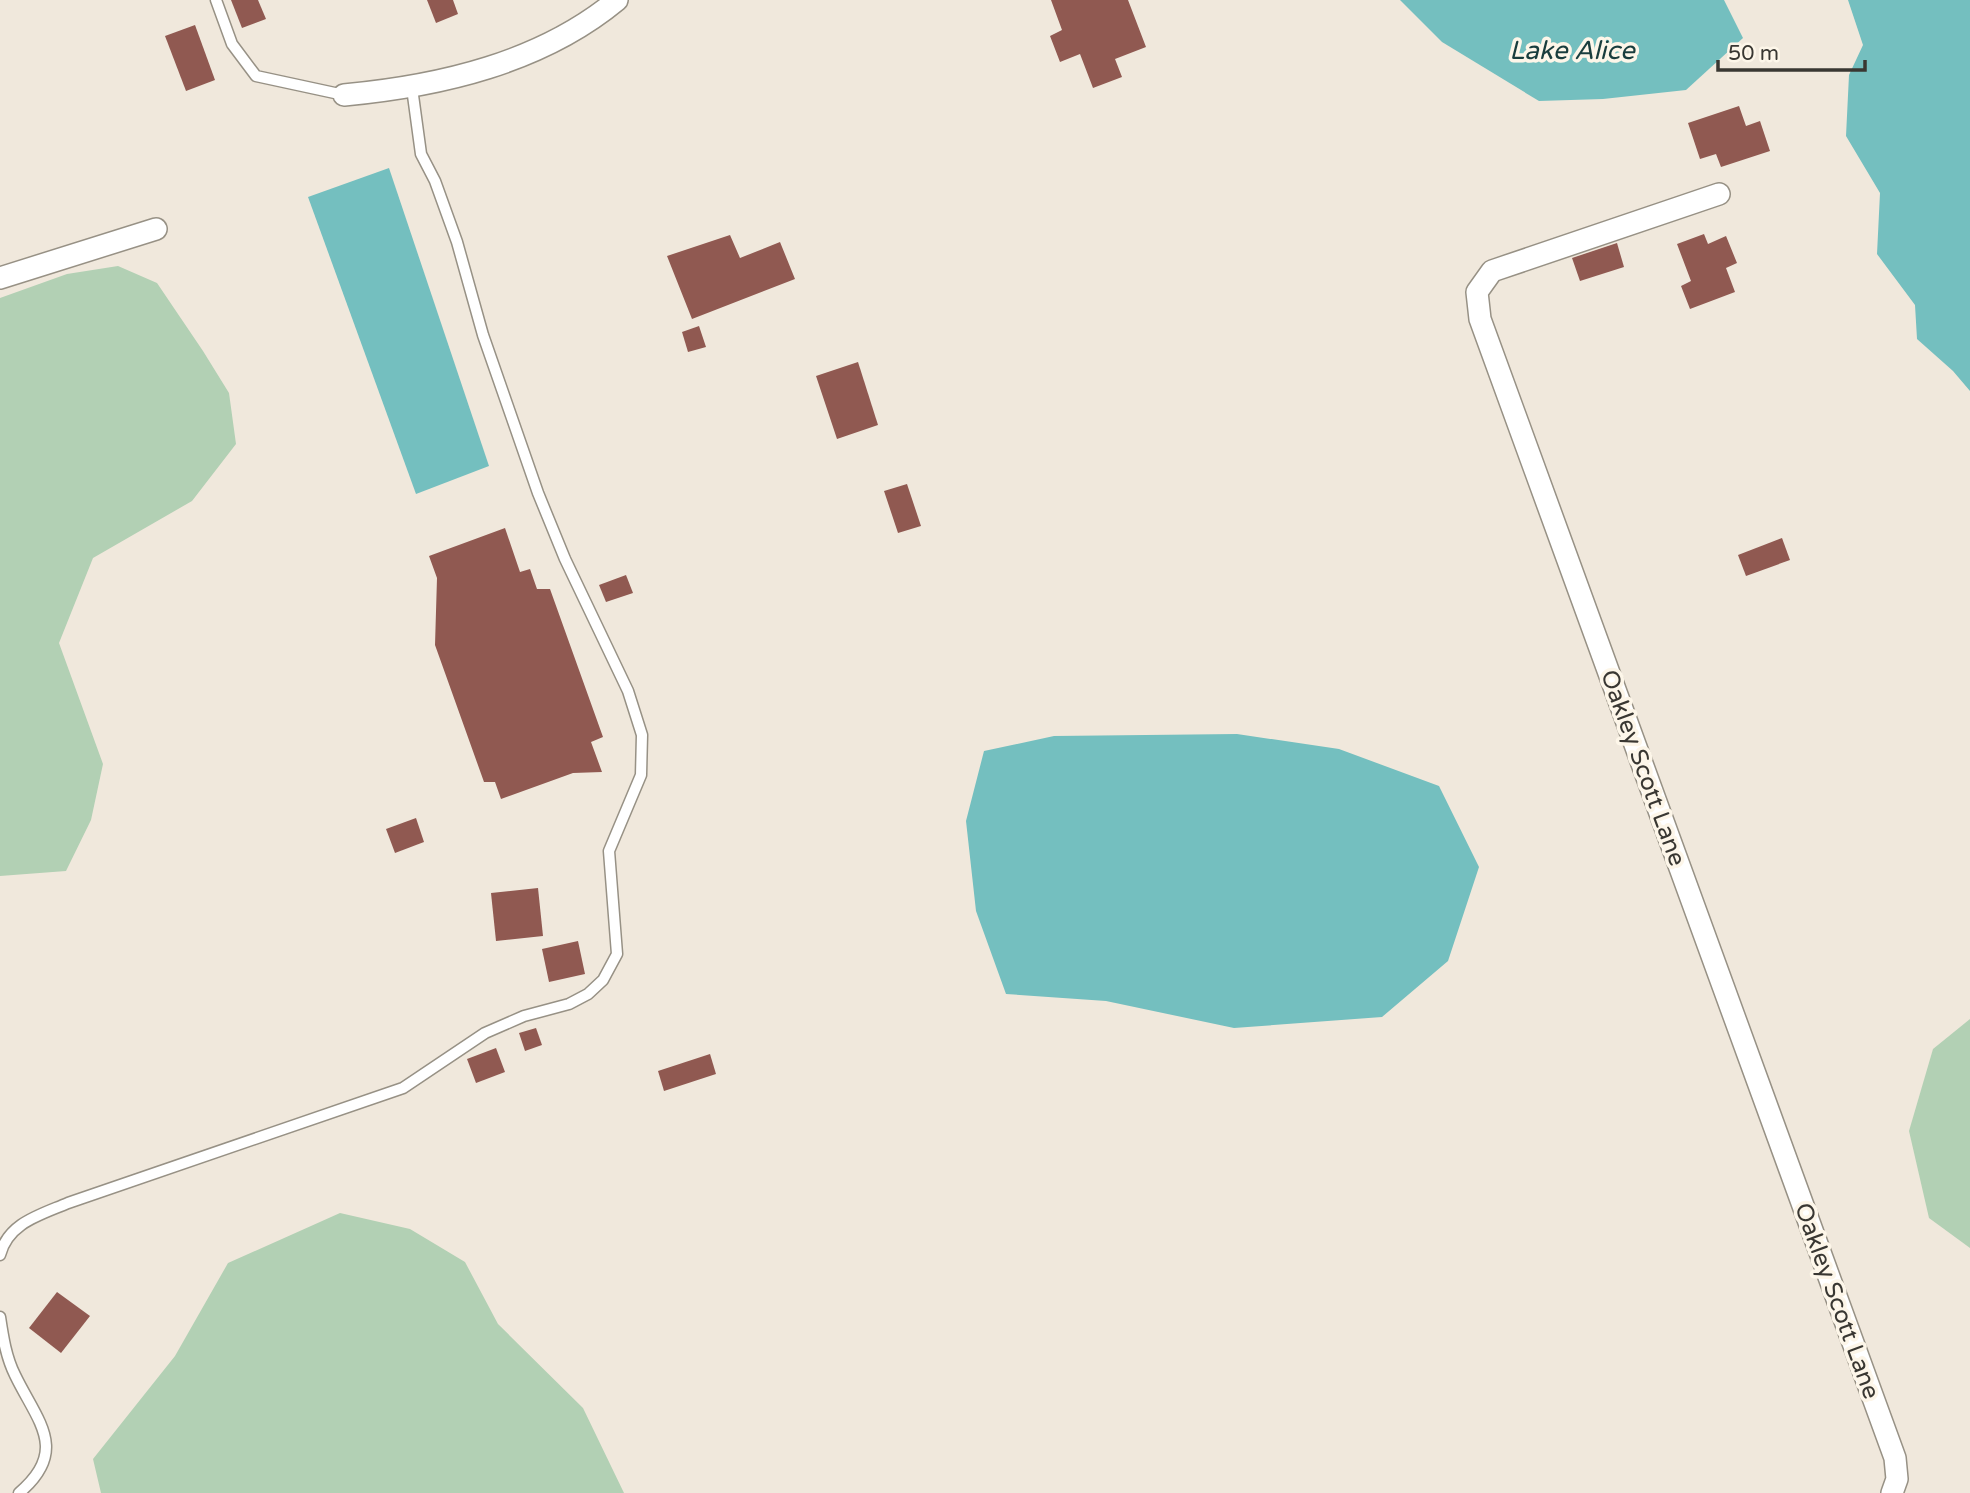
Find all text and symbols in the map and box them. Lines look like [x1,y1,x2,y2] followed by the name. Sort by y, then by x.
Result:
[1718,28,1865,72] scale bar
[1509,35,1636,66] water label: Lake Alice
[1728,41,1779,66] text: 50 m
[1594,666,1692,870] street label: Oakley Scott Lane
[1788,1199,1886,1403] street label: Oakley Scott Lane

